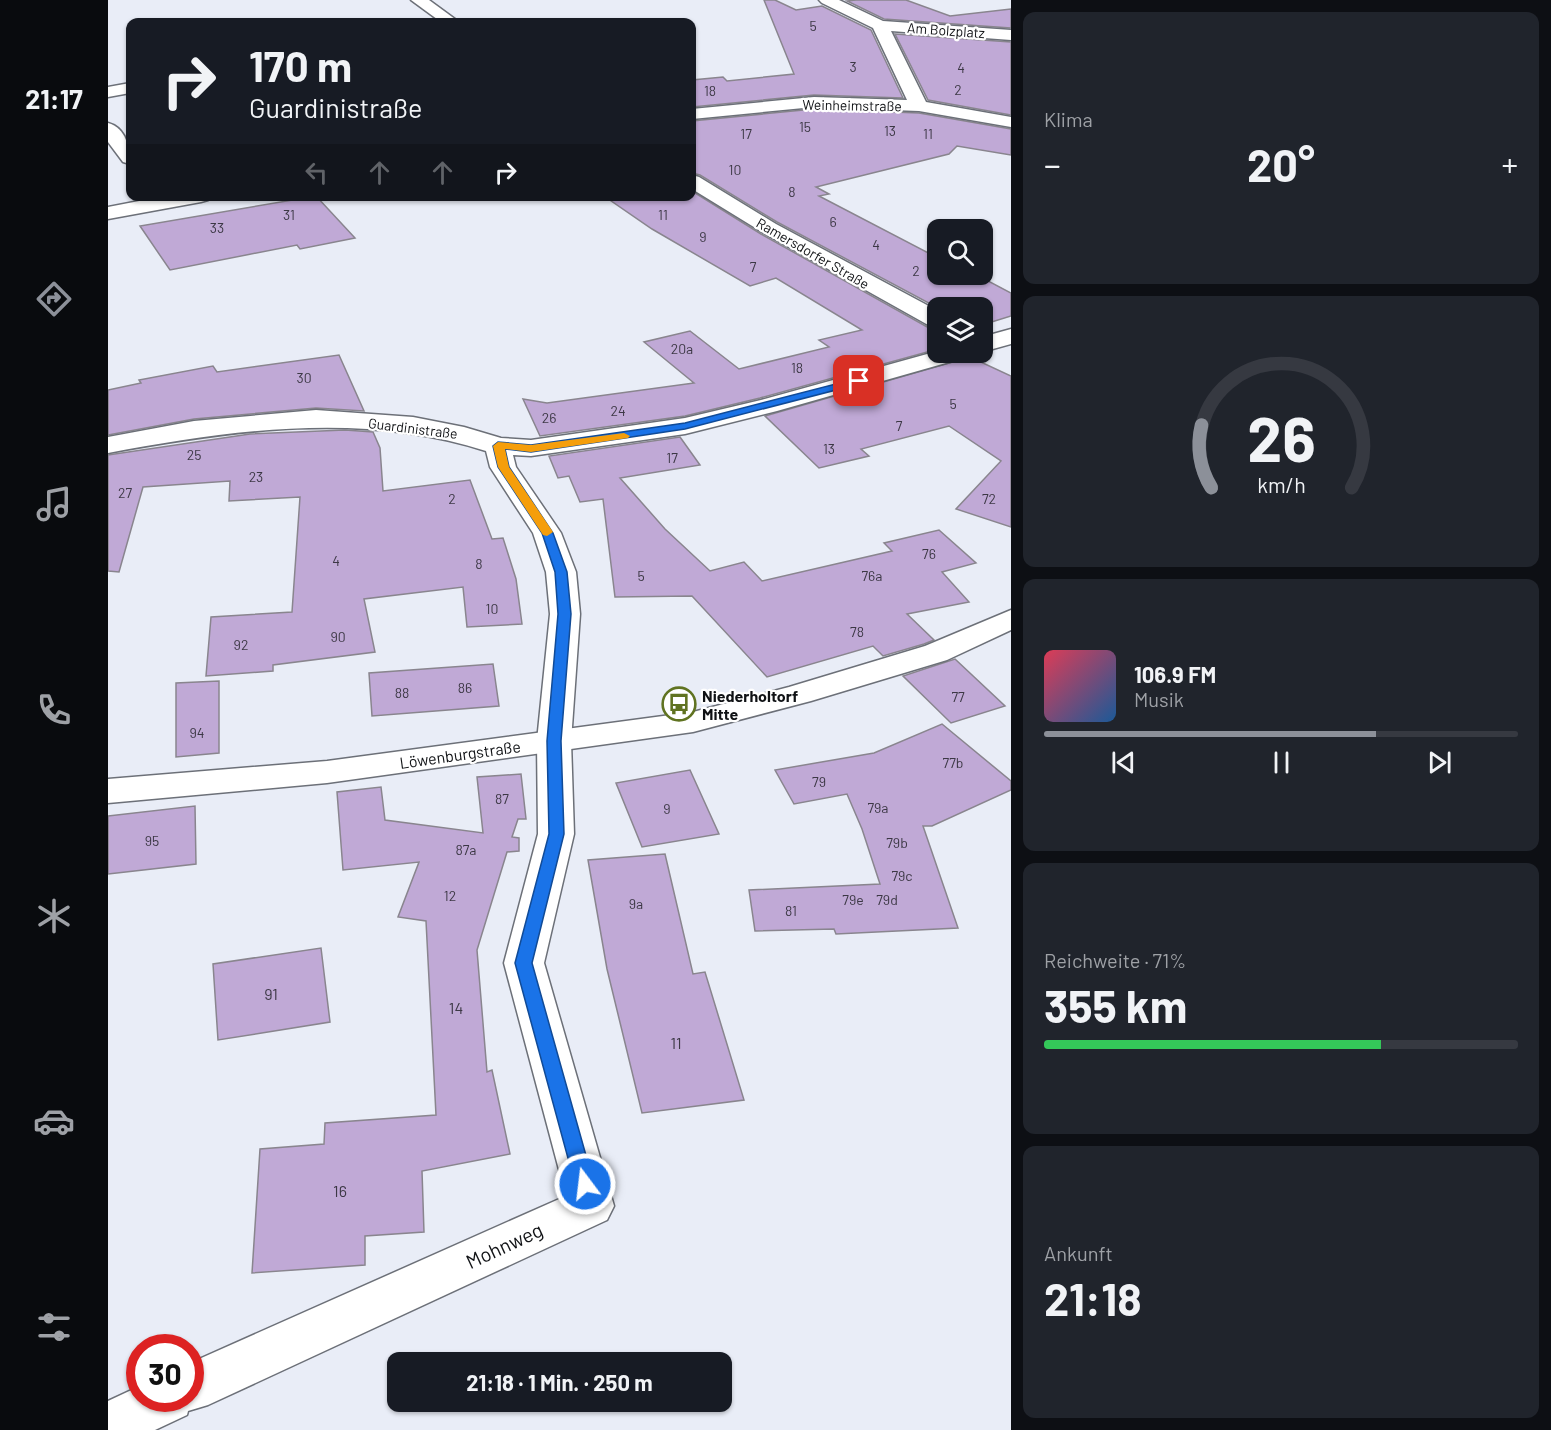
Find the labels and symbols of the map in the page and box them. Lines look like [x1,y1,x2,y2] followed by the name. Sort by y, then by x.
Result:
[809,17,817,34] house number: 5
[906,19,986,41] street label: Am Bolzplatz
[849,58,857,75] house number: 3
[957,59,965,76] house number: 4
[954,81,962,98] house number: 2
[704,82,716,99] house number: 18
[802,96,902,114] street label: Weinheimstraße
[799,118,811,135] house number: 15
[884,122,896,139] house number: 13
[740,125,752,142] house number: 17
[923,125,933,142] house number: 11
[729,161,741,178] house number: 10
[788,183,796,200] house number: 8
[283,206,295,223] house number: 31
[658,206,668,223] house number: 11
[829,213,837,230] house number: 6
[754,214,872,292] street label: Ramersdorfer Straße
[210,219,224,236] house number: 33
[699,228,707,245] house number: 9
[872,236,880,253] house number: 4
[750,258,757,275] house number: 7
[912,262,920,279] house number: 2
[671,340,693,357] house number: 20a
[833,355,884,406] pin
[791,359,803,376] house number: 18
[296,369,312,386] house number: 30
[949,395,957,412] house number: 5
[610,402,626,419] house number: 24
[542,409,556,426] house number: 26
[367,414,459,442] street label: Guardinistraße
[896,417,903,434] house number: 7
[823,440,835,457] house number: 13
[187,446,201,463] house number: 25
[666,449,678,466] house number: 17
[249,468,263,485] house number: 23
[118,484,132,501] house number: 27
[448,490,456,507] house number: 2
[982,490,996,507] house number: 72
[922,545,936,562] house number: 76
[332,552,340,569] house number: 4
[475,555,483,572] house number: 8
[637,567,645,584] house number: 5
[862,567,883,584] house number: 76a
[486,600,498,617] house number: 10
[850,623,864,640] house number: 78
[330,628,346,645] house number: 90
[234,636,248,653] house number: 92
[458,679,472,696] house number: 86
[395,684,409,701] house number: 88
[661,686,697,722] bus stop icon: Niederholtorf Mitte
[702,686,798,723] place label: Niederholtorf Mitte
[951,688,965,705] house number: 77
[189,724,205,741] house number: 94
[398,736,522,772] street label: Löwenburgstraße
[943,754,963,771] house number: 77b
[812,773,826,790] house number: 79
[495,790,509,807] house number: 87
[867,799,889,816] house number: 79a
[663,800,671,817] house number: 9
[145,832,159,849] house number: 95
[886,834,908,851] house number: 79b
[455,841,477,858] house number: 87a
[891,867,913,884] house number: 79c
[444,887,456,904] house number: 12
[842,891,864,908] house number: 79e
[876,891,898,908] house number: 79d
[629,895,643,912] house number: 9a
[785,902,797,919] house number: 81
[264,984,278,1003] house number: 91
[449,998,463,1017] house number: 14
[670,1033,682,1052] house number: 11
[553,1152,617,1216] position arrow
[333,1181,347,1200] house number: 16
[462,1217,546,1273] street label: Mohnweg
[126,1334,204,1412] speed limit sign: 30

